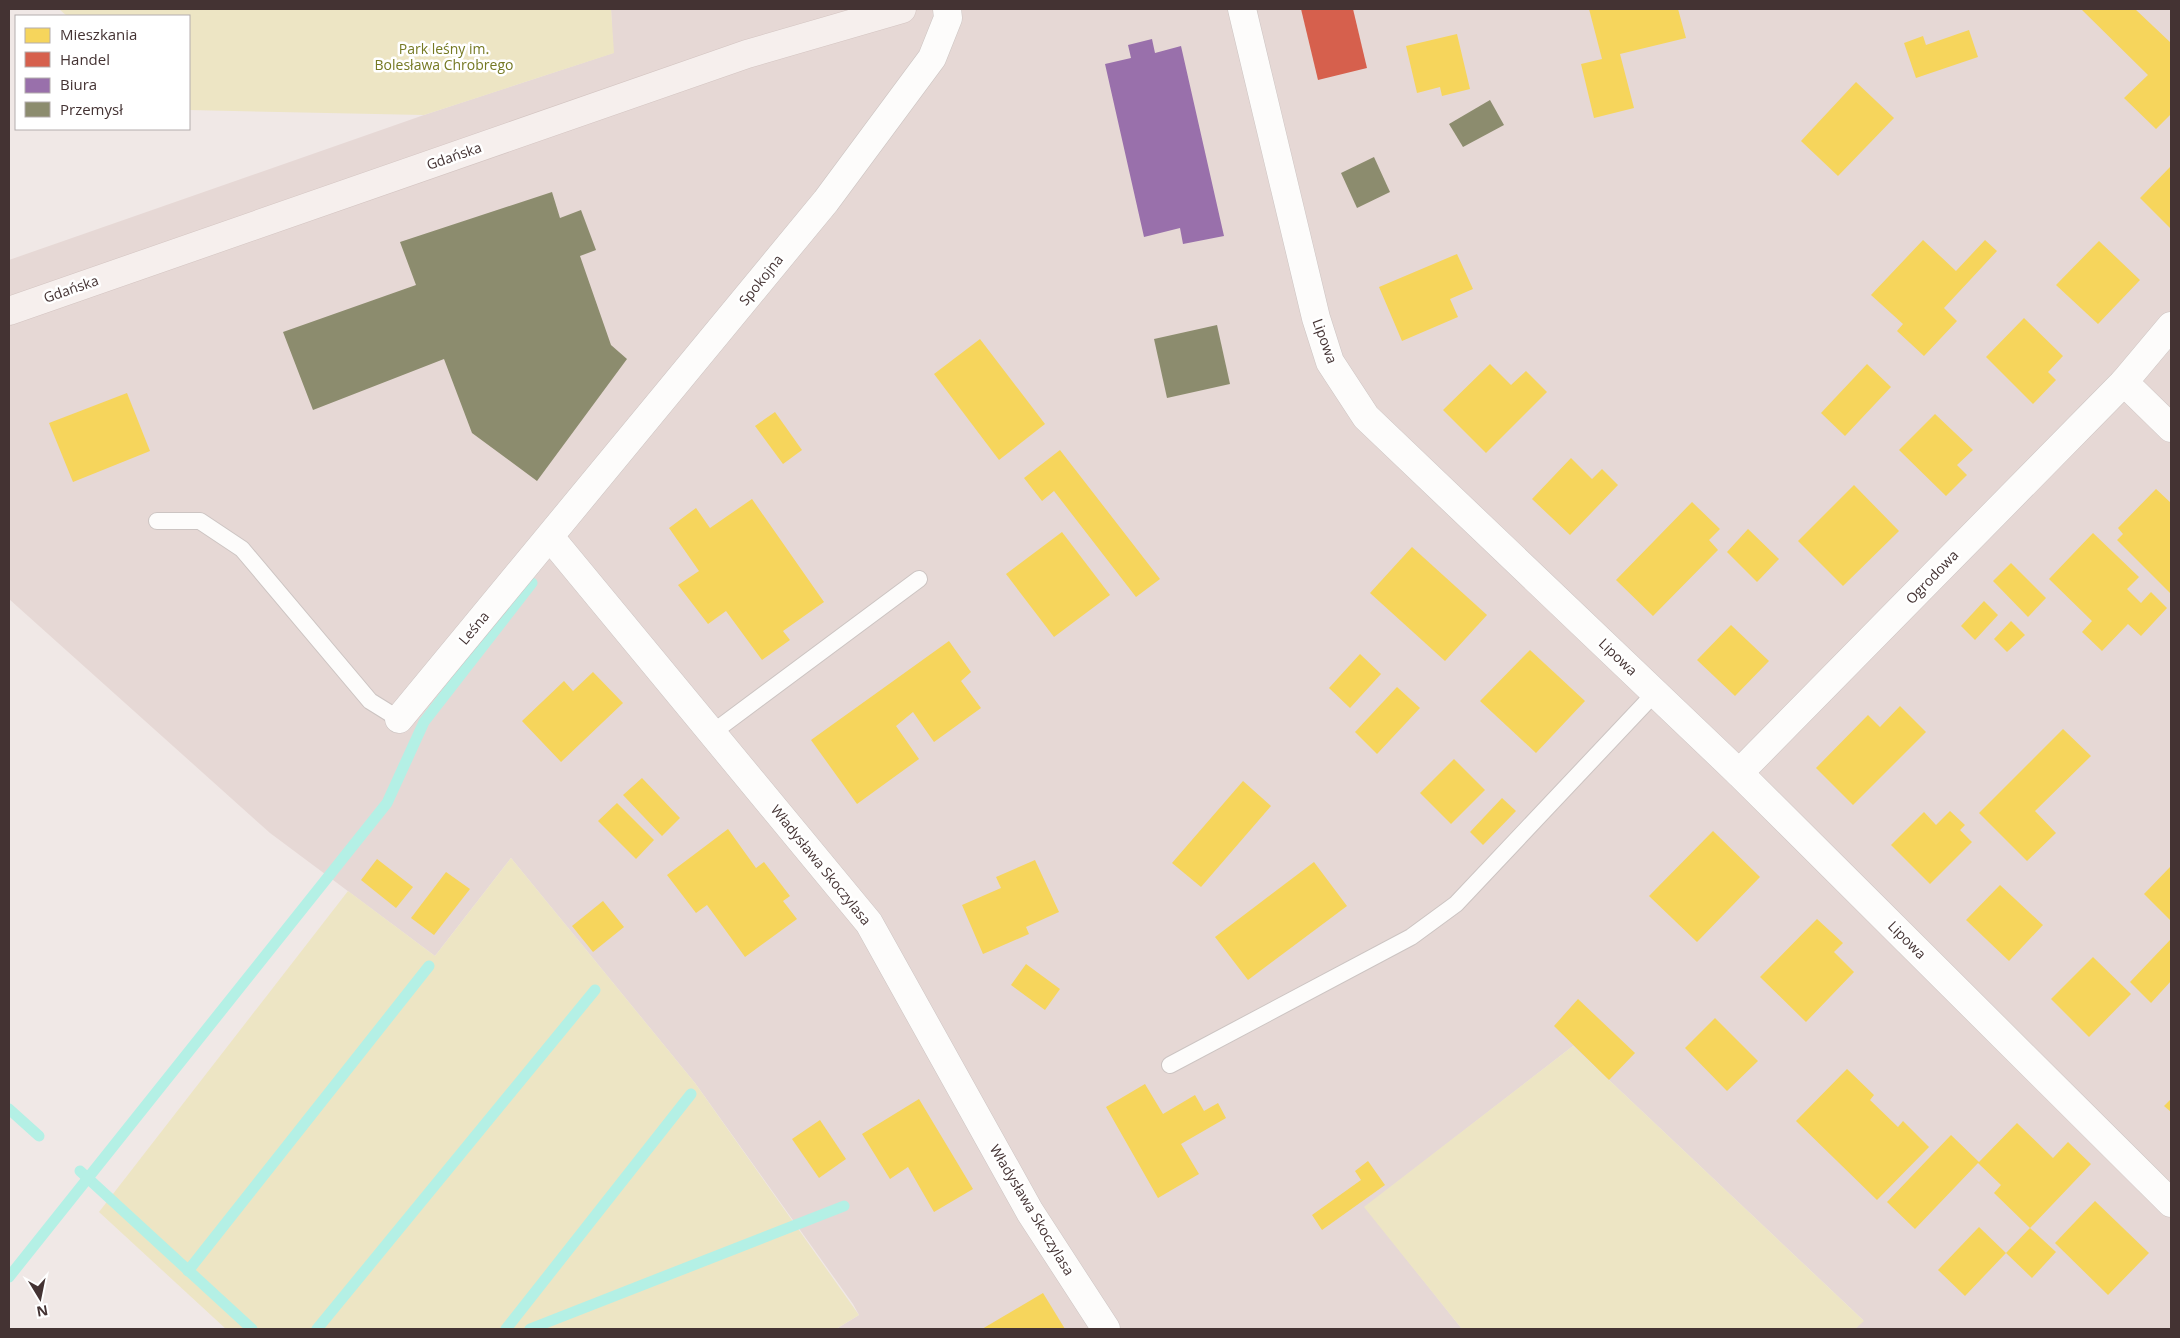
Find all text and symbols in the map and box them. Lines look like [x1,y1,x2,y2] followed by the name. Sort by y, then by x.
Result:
[15,15,190,130] legend
[60,24,137,44] text: Mieszkania
[375,39,513,74] park label: Park leśny im. Bolesława Chrobrego
[60,49,110,69] text: Handel
[60,74,97,94] text: Biura
[60,99,123,119] text: Przemysł
[424,137,484,174] street label: Gdańska
[734,250,787,309] street label: Spokojna
[41,270,101,307] street label: Gdańska
[1309,316,1342,366] street label: Lipowa
[1901,546,1962,608] street label: Ogrodowa
[454,607,493,648] street label: Leśna
[1595,634,1642,680] street label: Lipowa
[767,801,876,929] street label: Władysława Skoczylasa
[1884,916,1931,963] street label: Lipowa
[986,1141,1079,1279] street label: Władysława Skoczylasa
[15,1273,65,1323] north arrow
[35,1301,50,1322] text: N

